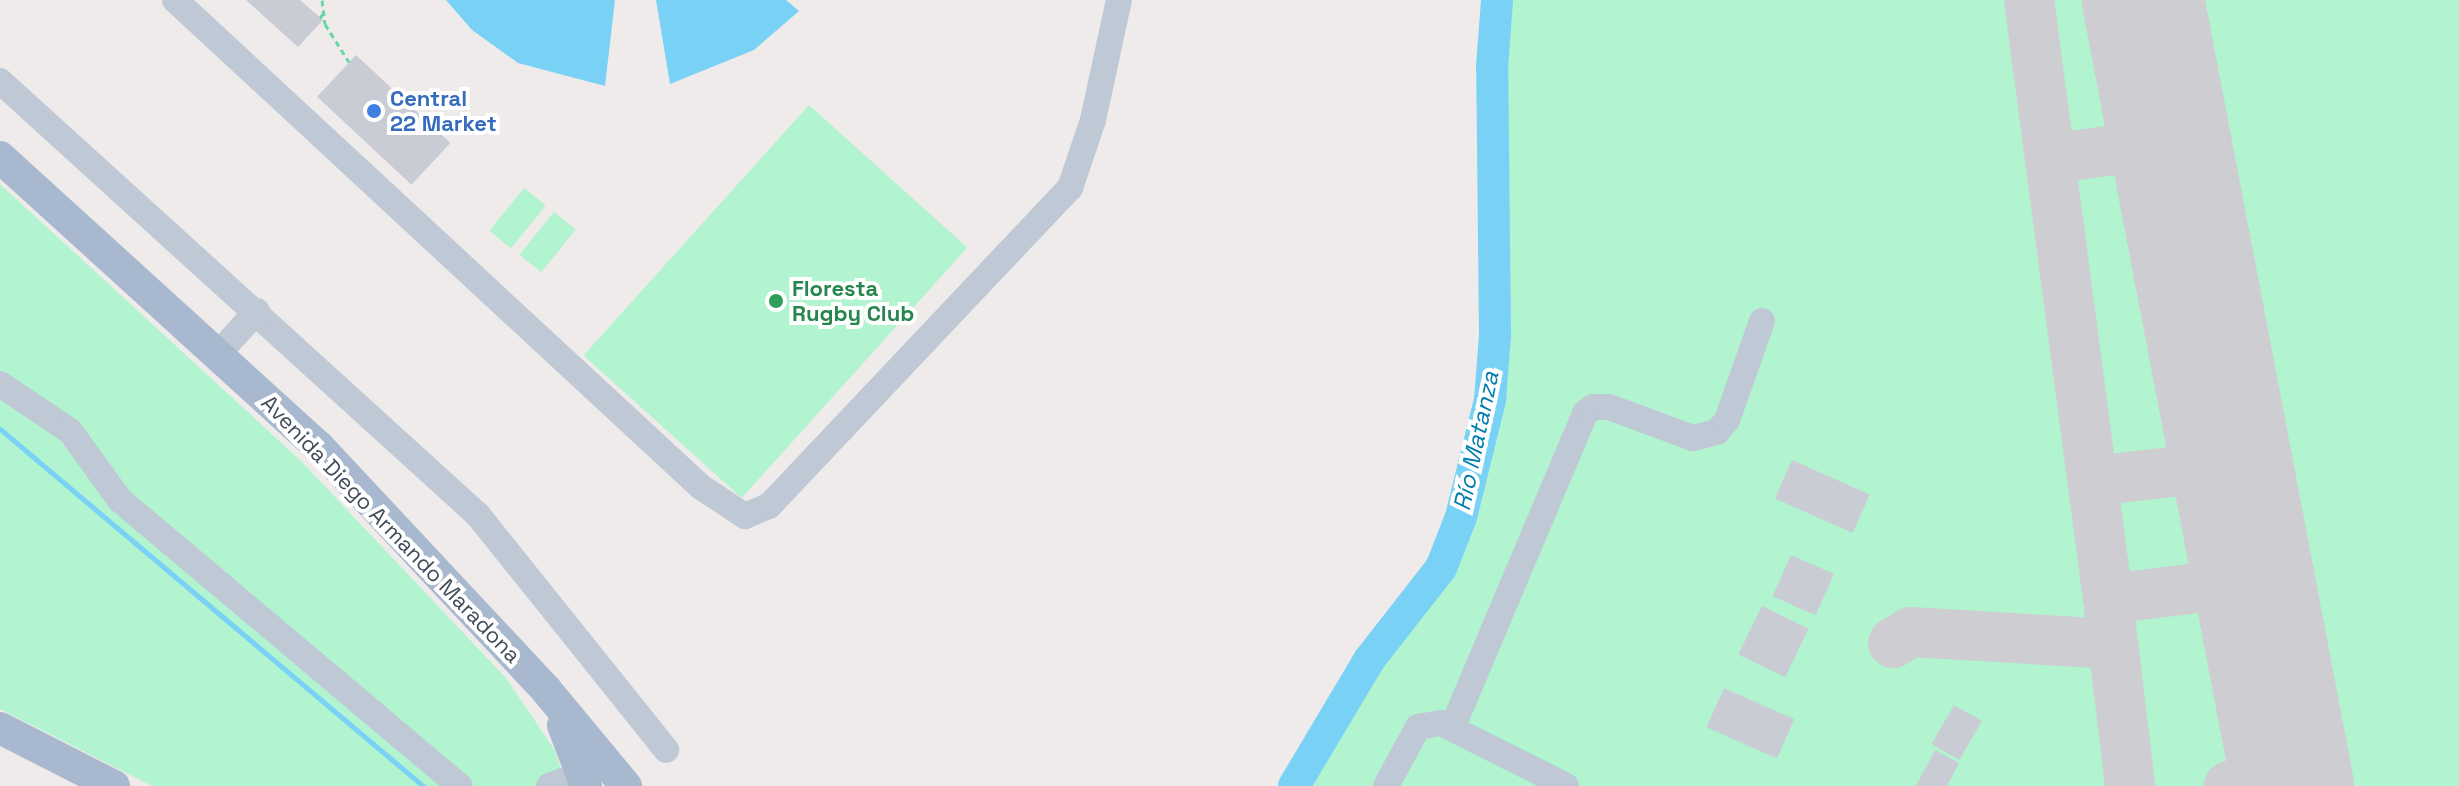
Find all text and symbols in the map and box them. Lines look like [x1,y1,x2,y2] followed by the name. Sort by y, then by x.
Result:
[390,85,497,136] place label: Central 22 Market
[365,102,383,120] marker: Central 22 Market
[792,275,914,326] place label: Floresta Rugby Club
[767,292,785,310] marker: Floresta Rugby Club
[1447,369,1505,513] water label: Río Matanza
[256,390,526,668] street label: Avenida Diego Armando Maradona

